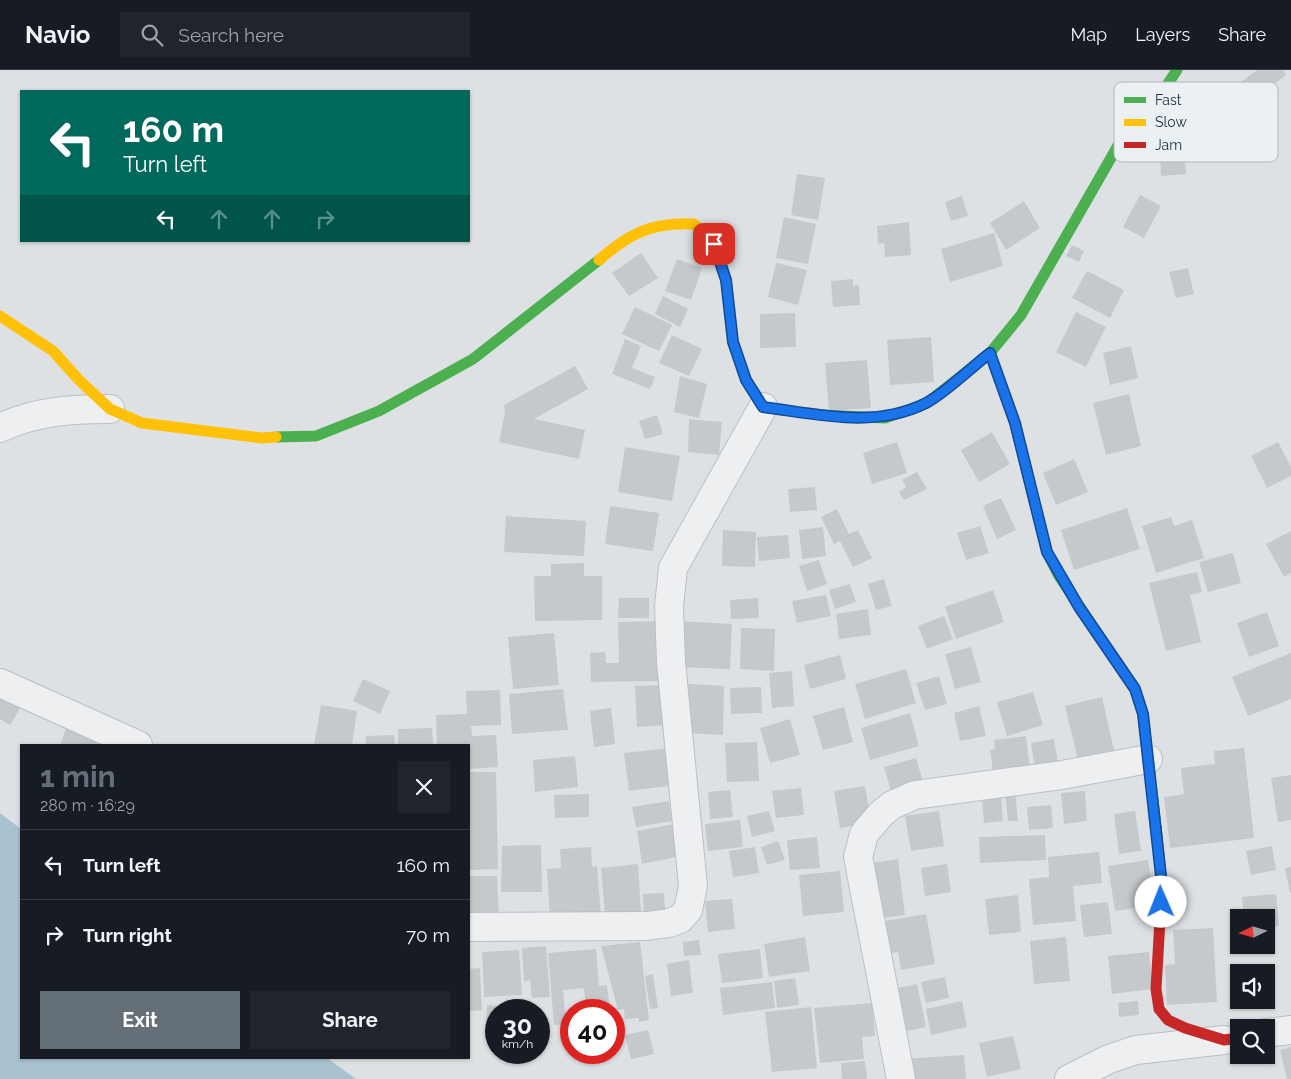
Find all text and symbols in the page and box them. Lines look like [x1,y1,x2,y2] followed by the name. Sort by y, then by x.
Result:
[120,12,470,57] search box
[25,20,90,49] text: Navio
[138,21,166,49] icon: search
[178,24,284,46] text: Search here
[1071,24,1107,45] text: Map
[1135,24,1190,45] text: Layers
[1218,24,1266,45] text: Share
[1114,82,1278,162] legend
[1155,92,1182,108] text: Fast
[123,109,224,150] text: 160 m
[40,110,105,175] icon: left
[1155,114,1187,130] text: Slow
[1155,137,1182,153] text: Jam
[123,151,207,177] text: Turn left
[152,205,180,233] icon: left
[205,205,233,233] icon: ahead
[258,205,286,233] icon: ahead
[311,205,339,233] icon: right
[693,223,735,265] pin
[700,230,728,258] icon: arrive
[40,759,116,794] text: 1 min
[398,761,450,813] button: close
[40,796,135,815] text: 280 m · 16:29
[40,851,68,879] icon: left
[83,854,160,876] text: Turn left
[396,854,450,876] text: 160 m
[1134,875,1186,927] position arrow
[1230,909,1275,954] north arrow
[1230,909,1275,1064] map controls
[40,921,68,949] icon: right
[83,924,172,946] text: Turn right
[406,924,450,946] text: 70 m
[1230,964,1275,1009] button: sound
[40,991,240,1049] button: Exit
[250,991,450,1049] button: Share
[560,999,625,1064] speed limit sign: 40
[503,1010,532,1040] text: 30
[1230,1019,1275,1064] button: search
[502,1037,533,1051] text: km/h

